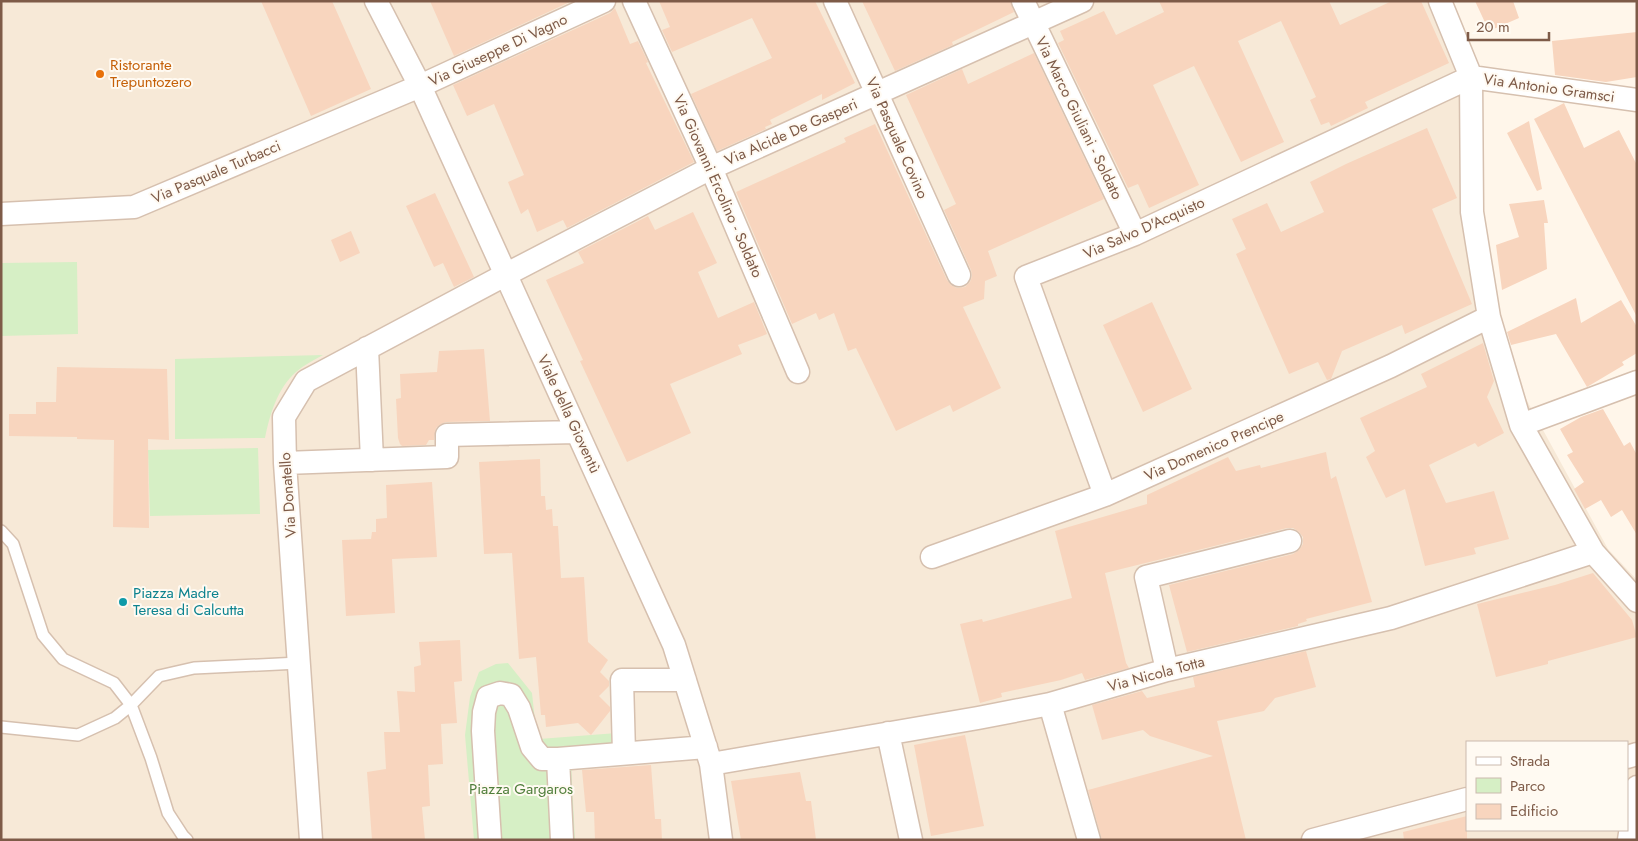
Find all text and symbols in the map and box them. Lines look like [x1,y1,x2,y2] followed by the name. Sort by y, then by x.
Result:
[425,8,571,92] street label: Via Giuseppe Di Vagno
[1468,10,1549,42] scale bar
[1476,16,1510,38] text: 20 m
[1030,33,1128,203] street label: Via Marco Giuliani - Soldato
[110,54,192,93] place label: Ristorante Trepuntozero
[94,68,106,80] marker: Ristorante Trepuntozero
[1482,68,1616,108] street label: Via Antonio Gramsci
[860,74,934,202] street label: Via Pasquale Covino
[668,91,768,281] street label: Via Giovanni Ercolino - Soldato
[721,93,861,171] street label: Via Alcide De Gasperi
[148,135,284,209] street label: Via Pasquale Turbacci
[1080,191,1208,265] street label: Via Salvo D'Acquisto
[532,351,606,477] street label: Viale della Gioventù
[1141,405,1288,487] street label: Via Domenico Prencipe
[274,452,302,538] street label: Via Donatello
[133,582,244,621] place label: Piazza Madre Teresa di Calcutta
[117,596,129,608] marker: Piazza Madre Teresa di Calcutta
[1105,650,1207,698] street label: Via Nicola Totta
[1466,741,1628,831] legend
[1510,750,1550,772] text: Strada
[1510,775,1545,797] text: Parco
[469,778,573,800] park label: Piazza Gargaros
[1510,800,1558,822] text: Edificio

